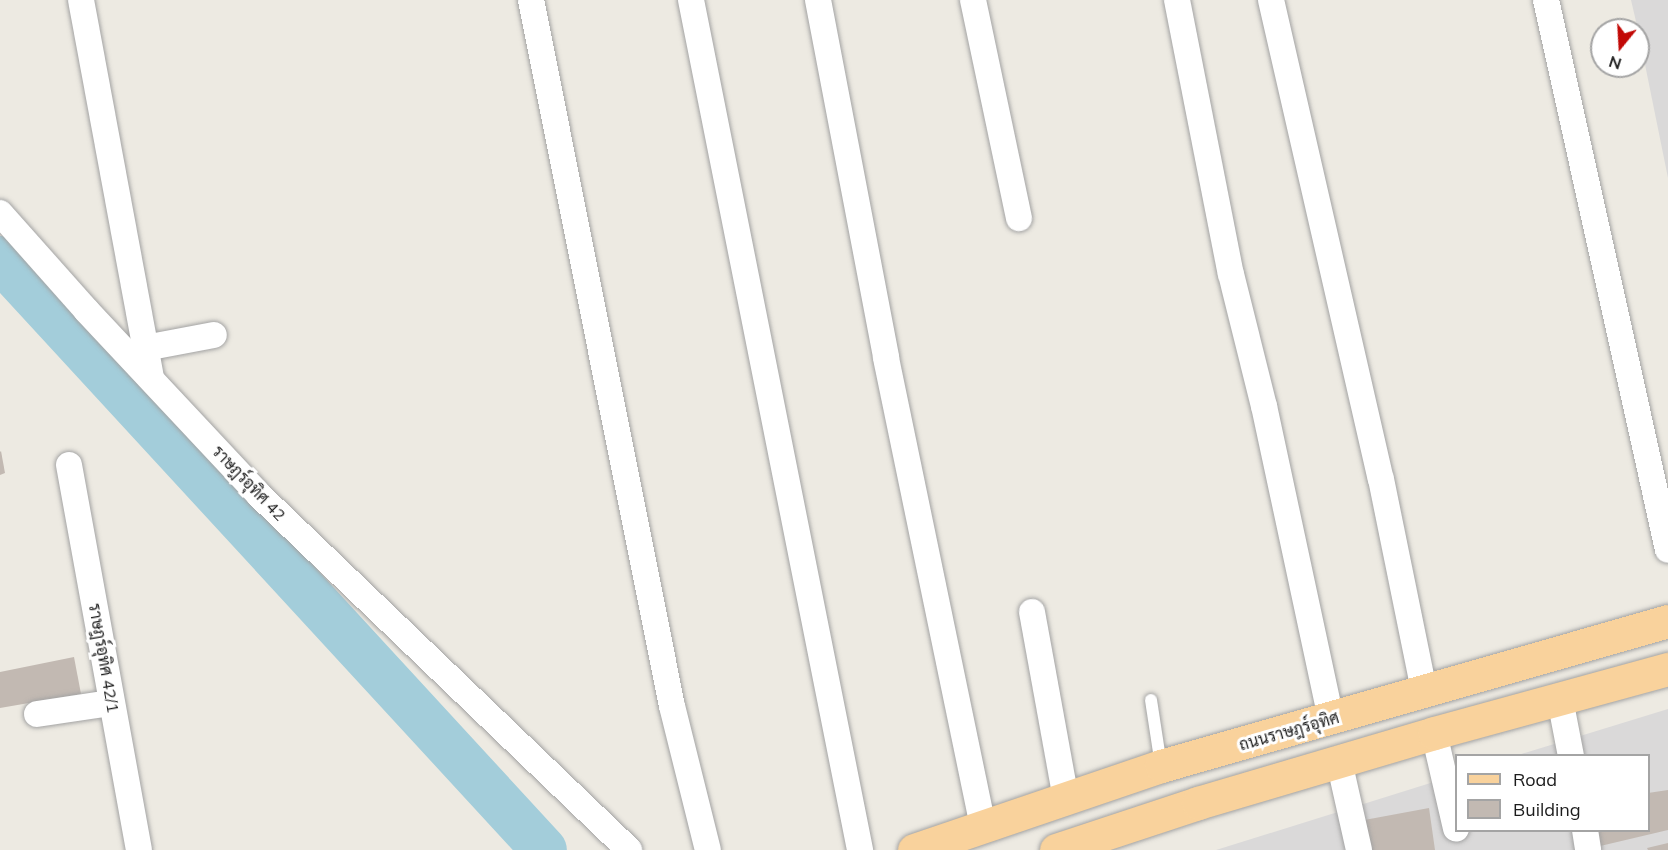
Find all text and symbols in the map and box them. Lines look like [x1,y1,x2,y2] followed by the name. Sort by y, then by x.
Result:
[1590,18,1650,78] north arrow
[1606,52,1624,75] text: N
[208,442,290,524] street label: ราษฎร์อุทิศ 42
[85,602,123,714] street label: ราษฎร์อุทิศ 42/1
[1237,708,1341,754] street label: ถนนราษฎร์อุทิศ
[1455,754,1650,832] legend
[1513,768,1557,791] text: Road
[1513,798,1581,821] text: Building

